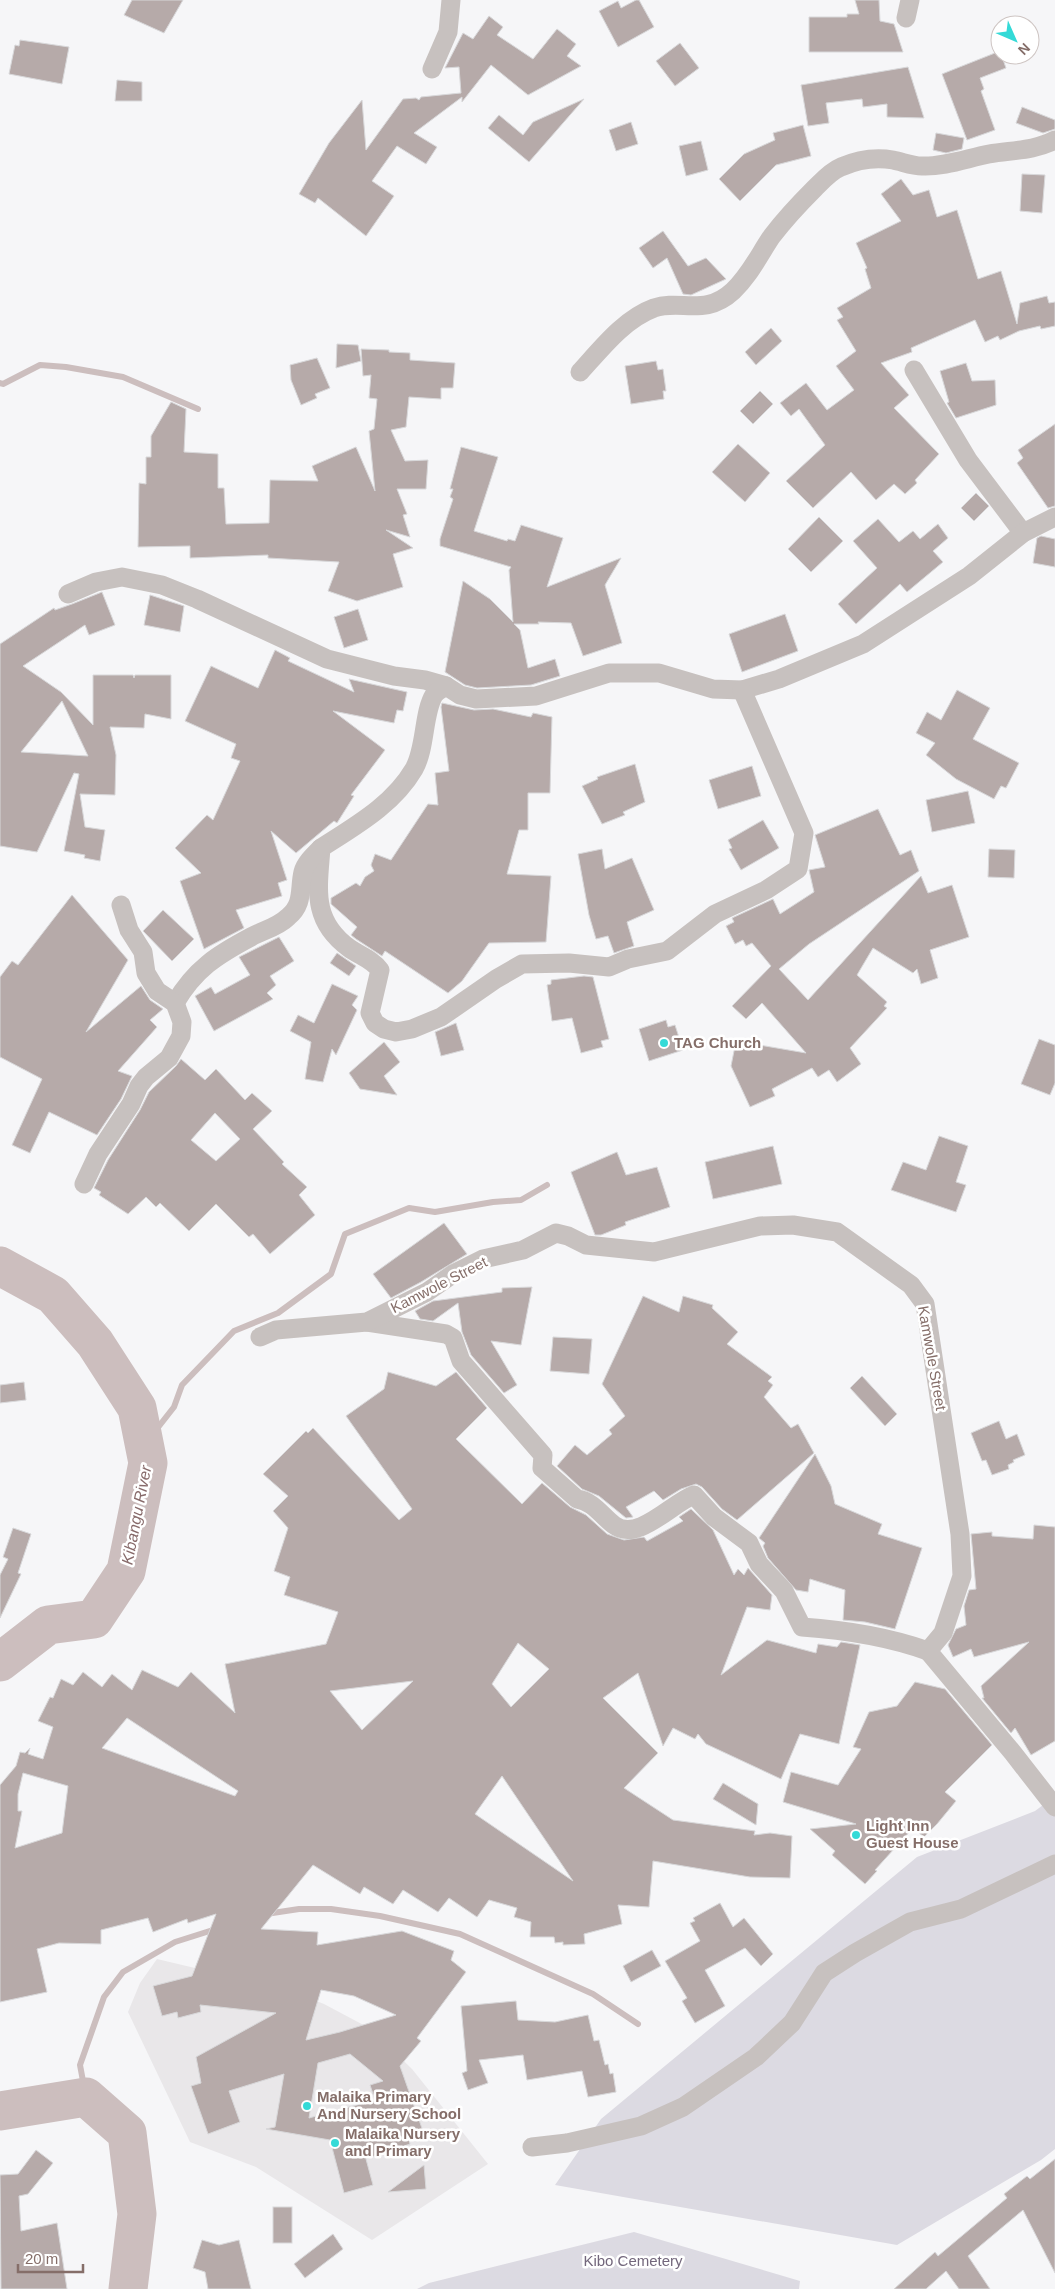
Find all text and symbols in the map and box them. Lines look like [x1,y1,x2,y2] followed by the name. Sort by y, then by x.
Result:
[990,15,1040,65] north arrow
[1015,40,1033,58] text: N
[674,1034,761,1051] place label: TAG Church
[658,1037,670,1049] marker: TAG Church
[388,1253,491,1316] street label: Kamwole Street
[915,1304,950,1412] street label: Kamwole Street
[119,1463,155,1566] water label: Kibangu River
[866,1817,959,1851] place label: Light Inn Guest House
[850,1829,862,1841] marker: Light Inn Guest House
[317,2088,461,2122] place label: Malaika Primary And Nursery School
[301,2100,313,2112] marker: Malaika Primary And Nursery School
[345,2125,461,2159] place label: Malaika Nursery and Primary
[329,2137,341,2149] marker: Malaika Nursery and Primary
[18,2242,82,2274] scale bar
[25,2250,58,2267] text: 20 m
[583,2252,683,2269] park label: Kibo Cemetery

